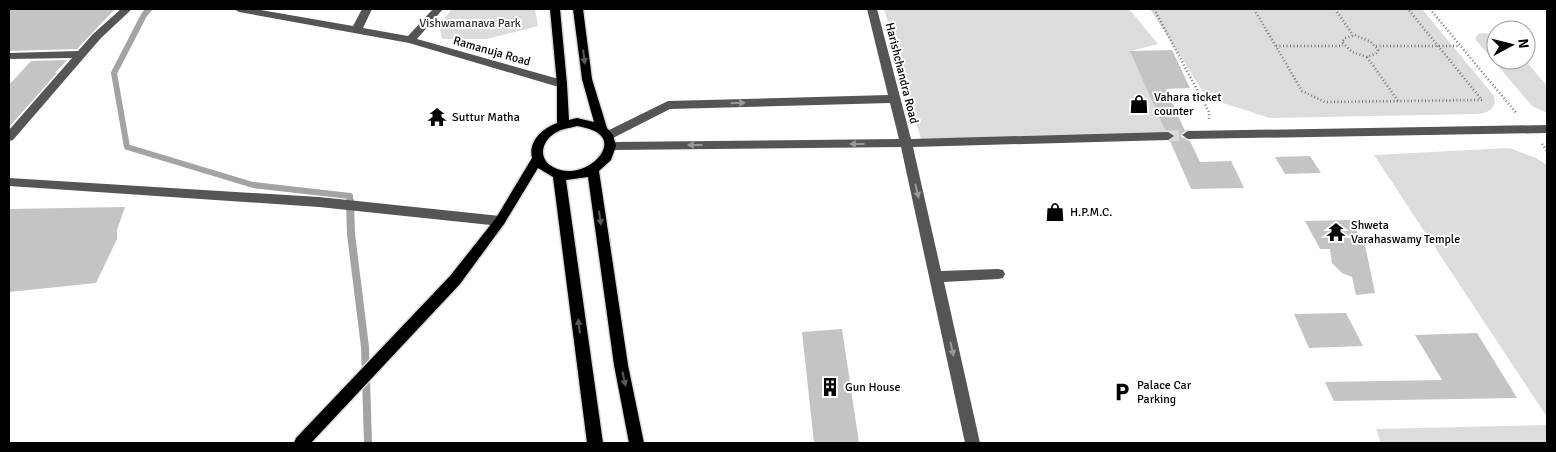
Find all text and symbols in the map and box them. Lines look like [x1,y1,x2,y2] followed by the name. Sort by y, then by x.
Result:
[419,16,521,31] park label: Vishwamanava Park
[1486,20,1536,70] north arrow
[882,21,921,125] street label: Harishchandra Road
[452,33,532,70] street label: Ramanuja Road
[1514,38,1532,49] text: N
[580,49,588,65] one-way arrow
[1154,90,1221,119] place label: Vahara ticket counter
[1128,93,1150,115] shop icon: Vahara ticket counter
[730,99,746,107] one-way arrow
[426,106,448,128] temple icon: Suttur Matha
[452,110,520,125] place label: Suttur Matha
[849,140,865,148] one-way arrow
[687,141,703,149] one-way arrow
[913,183,921,198] one-way arrow
[1044,201,1066,223] shop icon: H.P.M.C.
[1070,205,1113,220] place label: H.P.M.C.
[596,211,604,227] one-way arrow
[1351,218,1460,247] place label: Shweta Varahaswamy Temple
[1325,221,1347,243] temple icon: Shweta Varahaswamy Temple
[575,317,583,333] one-way arrow
[948,342,956,357] one-way arrow
[620,372,628,387] one-way arrow
[819,376,841,398] building icon: Gun House
[1137,378,1192,407] place label: Palace Car Parking
[845,380,901,395] place label: Gun House
[1111,381,1133,403] parking icon: Palace Car Parking

